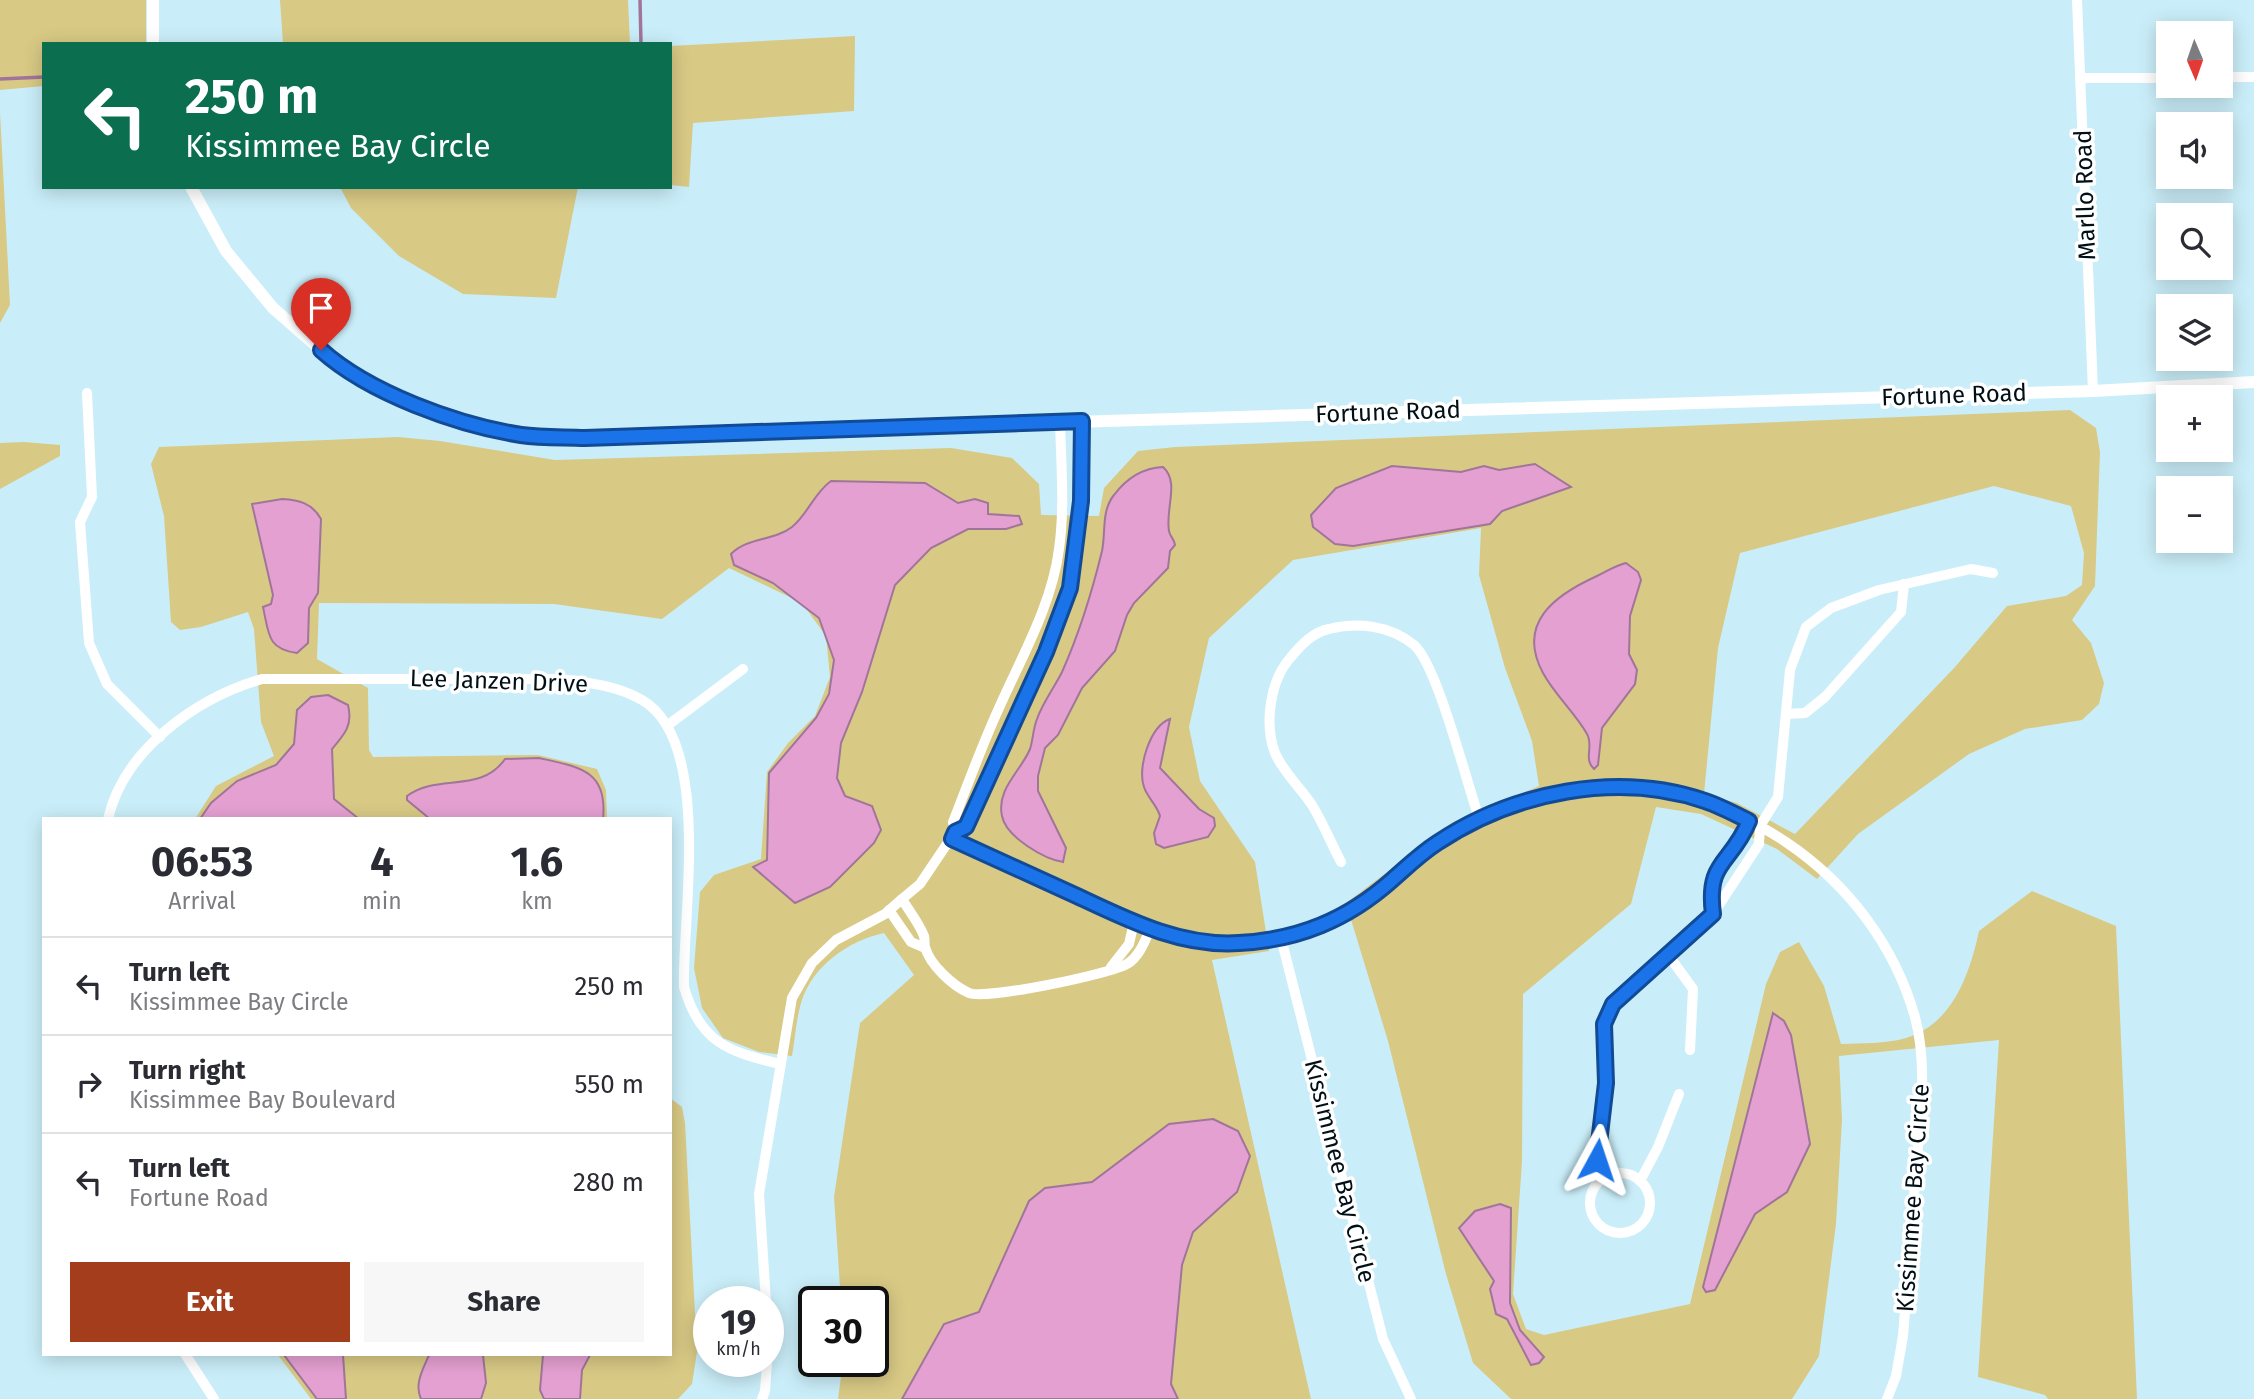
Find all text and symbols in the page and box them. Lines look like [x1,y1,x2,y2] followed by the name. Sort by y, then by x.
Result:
[2156,21,2233,98] north arrow
[2156,21,2233,553] map controls
[185,67,318,126] text: 250 m
[70,70,161,161] icon: left
[2156,112,2233,189] button: sound
[185,127,491,165] text: Kissimmee Bay Circle
[2069,129,2101,261] street label: Marllo Road
[2156,203,2233,280] button: search
[291,278,351,350] pin
[302,289,340,327] icon: arrive
[2156,294,2233,371] button: layers
[1881,378,2027,412] street label: Fortune Road
[2156,385,2233,462] button: +
[1315,395,1461,429] street label: Fortune Road
[2156,476,2233,553] button: −
[409,664,589,698] street label: Lee Janzen Drive
[151,837,253,887] text: 06:53
[370,837,394,887] text: 4
[510,837,563,887] text: 1.6
[168,887,236,915] text: Arrival
[362,887,402,915] text: min
[521,887,553,915] text: km
[129,957,230,988] text: Turn left
[70,967,108,1005] icon: left
[574,971,644,1002] text: 250 m
[129,988,349,1016] text: Kissimmee Bay Circle
[129,1055,246,1086] text: Turn right
[1299,1056,1381,1286] street label: Kissimmee Bay Circle
[70,1065,108,1103] icon: right
[574,1069,644,1100] text: 550 m
[1891,1083,1935,1313] street label: Kissimmee Bay Circle
[129,1086,396,1114] text: Kissimmee Bay Boulevard
[1560,1123,1634,1197] position arrow
[129,1153,230,1184] text: Turn left
[70,1163,108,1201] icon: left
[573,1167,644,1198] text: 280 m
[129,1184,269,1212] text: Fortune Road
[70,1262,350,1342] button: Exit
[364,1262,644,1342] button: Share
[798,1286,889,1377] speed limit sign: 30
[721,1301,756,1343] text: 19
[716,1338,761,1360] text: km/h

